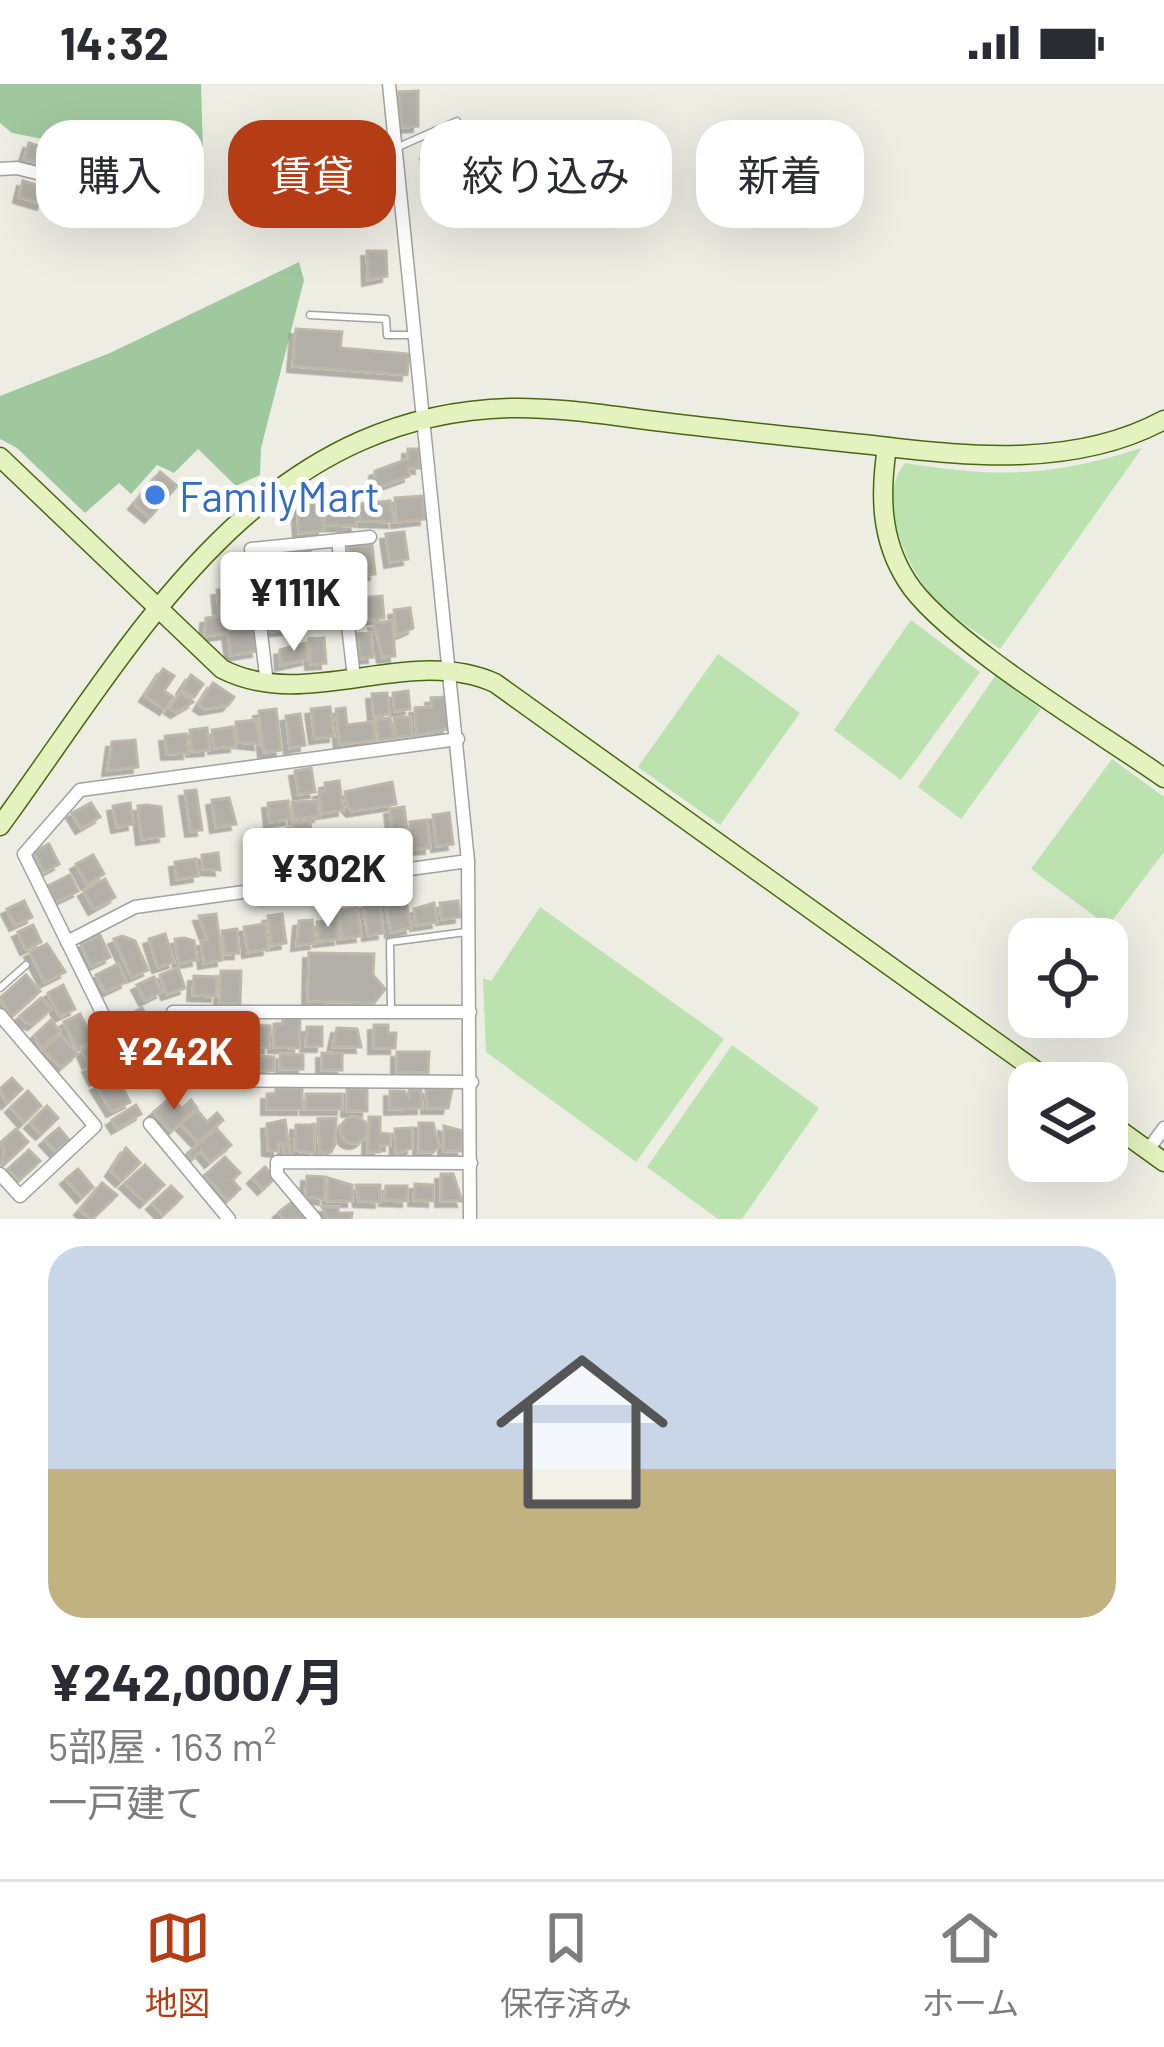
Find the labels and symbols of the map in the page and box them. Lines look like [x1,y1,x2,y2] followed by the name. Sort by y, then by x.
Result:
[179,470,380,521] place label: FamilyMart
[142,482,168,508] marker: FamilyMart
[210,552,378,654] pin: ¥111K
[244,828,412,930] pin: ¥302K
[90,1011,258,1113] pin: ¥242K

